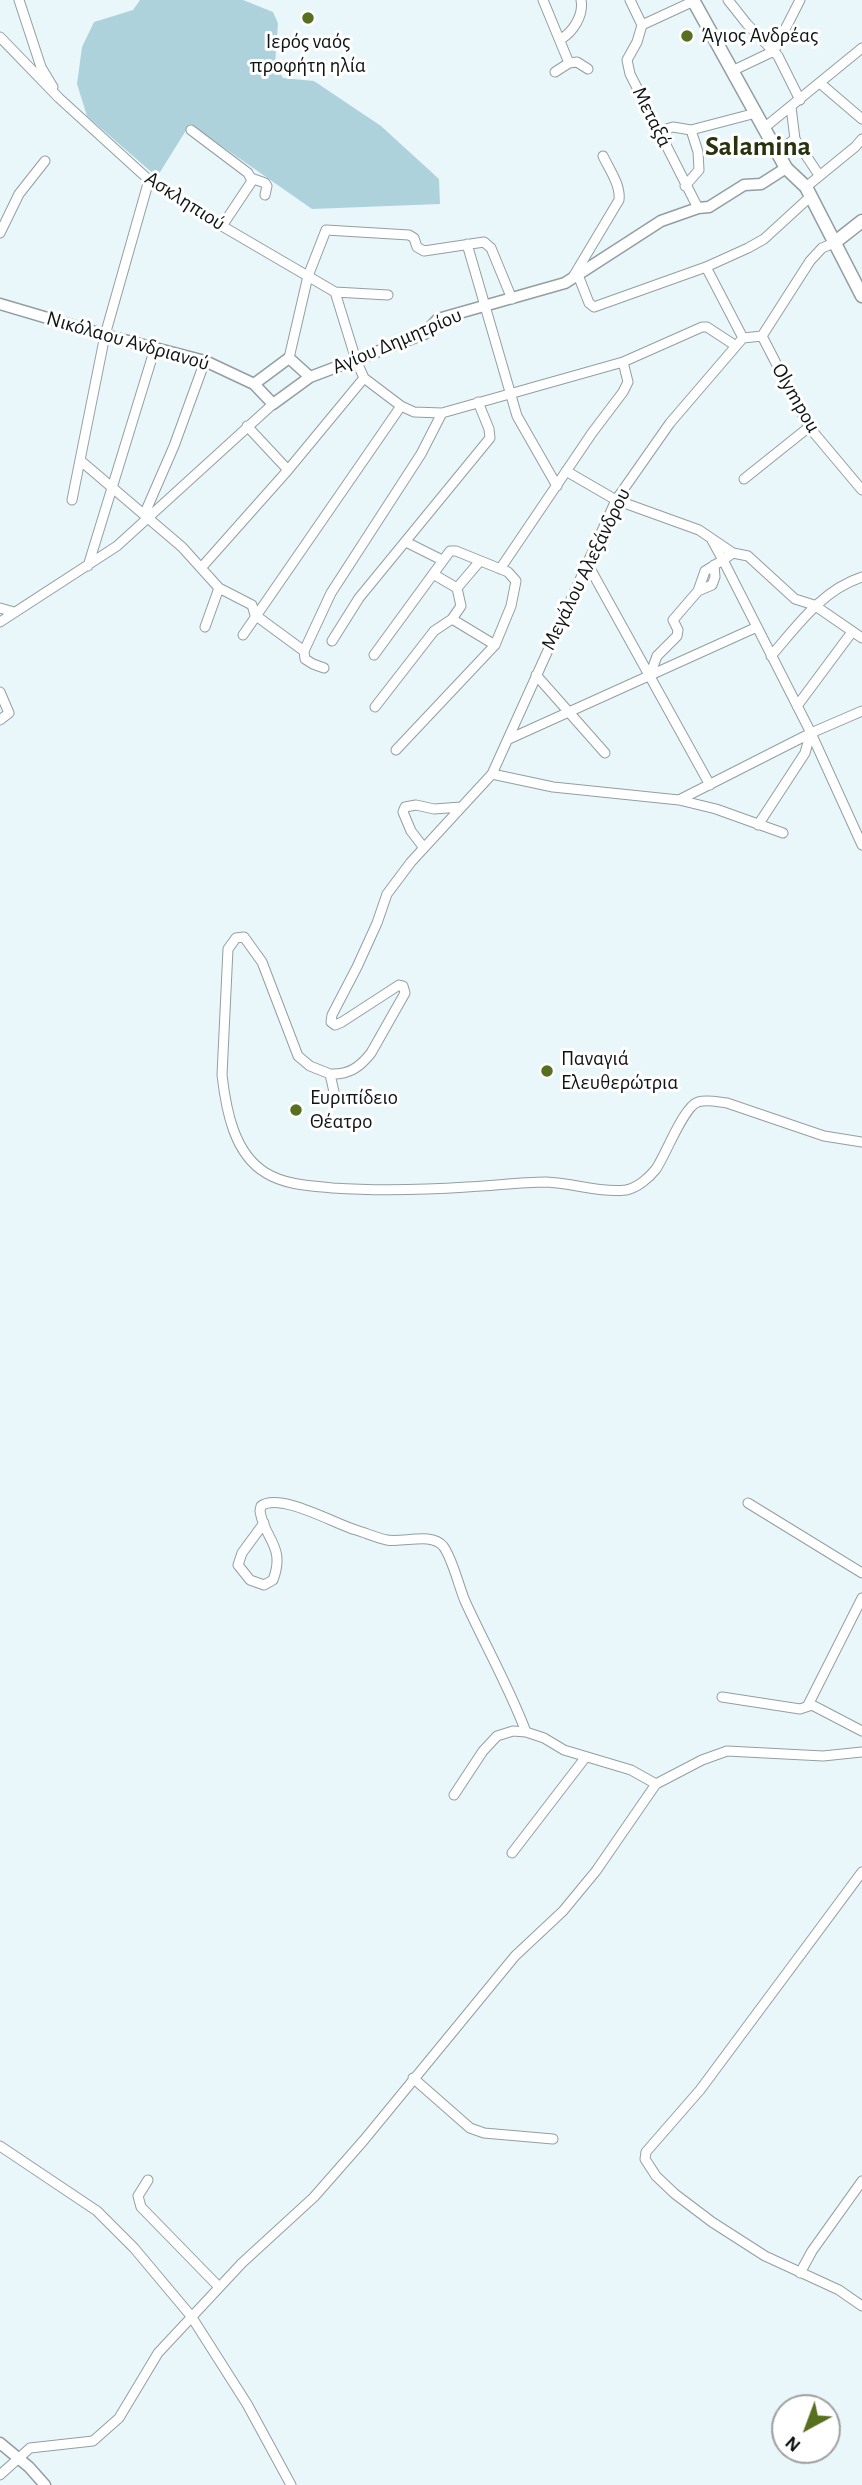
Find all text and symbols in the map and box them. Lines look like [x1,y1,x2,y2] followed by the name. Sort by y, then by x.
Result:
[300,10,316,26] marker: Ιερός ναός προφήτη ηλία
[701,23,818,49] place label: Άγιος Ανδρέας
[679,28,695,44] marker: Άγιος Ανδρέας
[250,29,366,79] place label: Ιερός ναός προφήτη ηλία
[627,83,677,151] street label: Μεταξά
[705,130,811,164] district label: Salamina
[140,166,230,236] street label: Ασκληπιού
[328,302,466,380] street label: Αγίου Δημητρίου
[44,306,212,376] street label: Νικόλαου Ανδριανού
[766,359,826,437] street label: Olympou
[536,484,636,654] street label: Μεγάλου Αλεξάνδρου
[561,1046,678,1096] place label: Παναγιά Ελευθερώτρια
[539,1063,555,1079] marker: Παναγιά Ελευθερώτρια
[310,1085,398,1135] place label: Ευριπίδειο Θέατρο
[288,1102,304,1118] marker: Ευριπίδειο Θέατρο
[771,2394,841,2464] north arrow
[782,2432,804,2455] text: N

